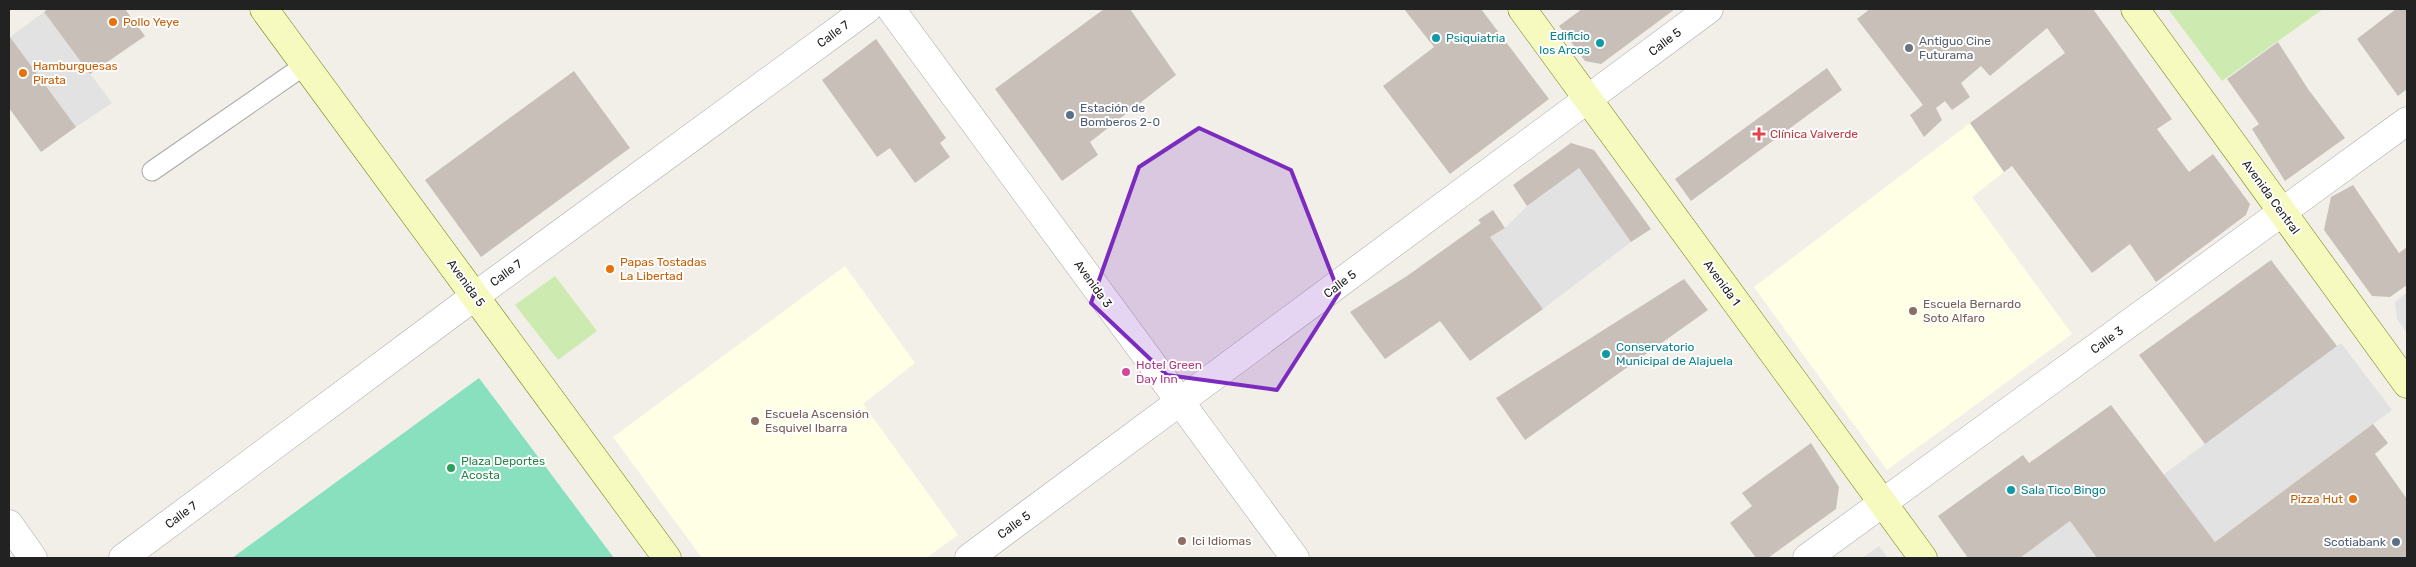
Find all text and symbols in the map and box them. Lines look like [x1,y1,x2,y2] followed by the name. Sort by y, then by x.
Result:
[123,15,179,29] place label: Pollo Yeye
[107,16,119,28] marker: Pollo Yeye
[814,18,852,50] street label: Calle 7
[1646,25,1684,59] street label: Calle 5
[1539,29,1590,57] place label: Edificio los Arcos
[1446,31,1505,45] place label: Psiquiatria
[1430,32,1442,44] marker: Psiquiatria
[1919,34,1991,62] place label: Antiguo Cine Futurama
[1594,37,1606,49] marker: Edificio los Arcos
[1903,42,1915,54] marker: Antiguo Cine Futurama
[33,59,118,87] place label: Hamburguesas Pirata
[17,67,29,79] marker: Hamburguesas Pirata
[1080,101,1160,129] place label: Estación de Bomberos 2-0
[1064,109,1076,121] marker: Estación de Bomberos 2-0
[1752,127,1766,141] marker: Clínica Valverde
[1770,127,1858,141] place label: Clínica Valverde
[2239,157,2303,237] street label: Avenida Central
[620,255,707,283] place label: Papas Tostadas La Libertad
[444,257,488,309] street label: Avenida 5
[487,257,525,289] street label: Calle 7
[1071,258,1115,310] street label: Avenida 3
[1701,258,1743,308] street label: Avenida 1
[604,263,616,275] marker: Papas Tostadas La Libertad
[1321,267,1359,301] street label: Calle 5
[1923,297,2021,325] place label: Escuela Bernardo Soto Alfaro
[1907,305,1919,317] marker: Escuela Bernardo Soto Alfaro
[2088,323,2126,357] street label: Calle 3
[1616,340,1733,368] place label: Conservatorio Municipal de Alajuela
[1600,348,1612,360] marker: Conservatorio Municipal de Alajuela
[1136,358,1202,386] place label: Hotel Green Day Inn
[1120,366,1132,378] marker: Hotel Green Day Inn
[765,407,869,435] place label: Escuela Ascensión Esquivel Ibarra
[749,415,761,427] marker: Escuela Ascensión Esquivel Ibarra
[461,454,545,482] place label: Plaza Deportes Acosta
[445,462,457,474] marker: Plaza Deportes Acosta
[2021,483,2106,497] place label: Sala Tico Bingo
[2005,484,2017,496] marker: Sala Tico Bingo
[2290,492,2343,506] place label: Pizza Hut
[2347,493,2359,505] marker: Pizza Hut
[162,498,200,532] street label: Calle 7
[995,508,1033,542] street label: Calle 5
[1192,534,1251,548] place label: Ici Idiomas
[1176,535,1188,547] marker: Ici Idiomas
[2324,535,2387,549] place label: Scotiabank
[2390,536,2402,548] marker: Scotiabank

